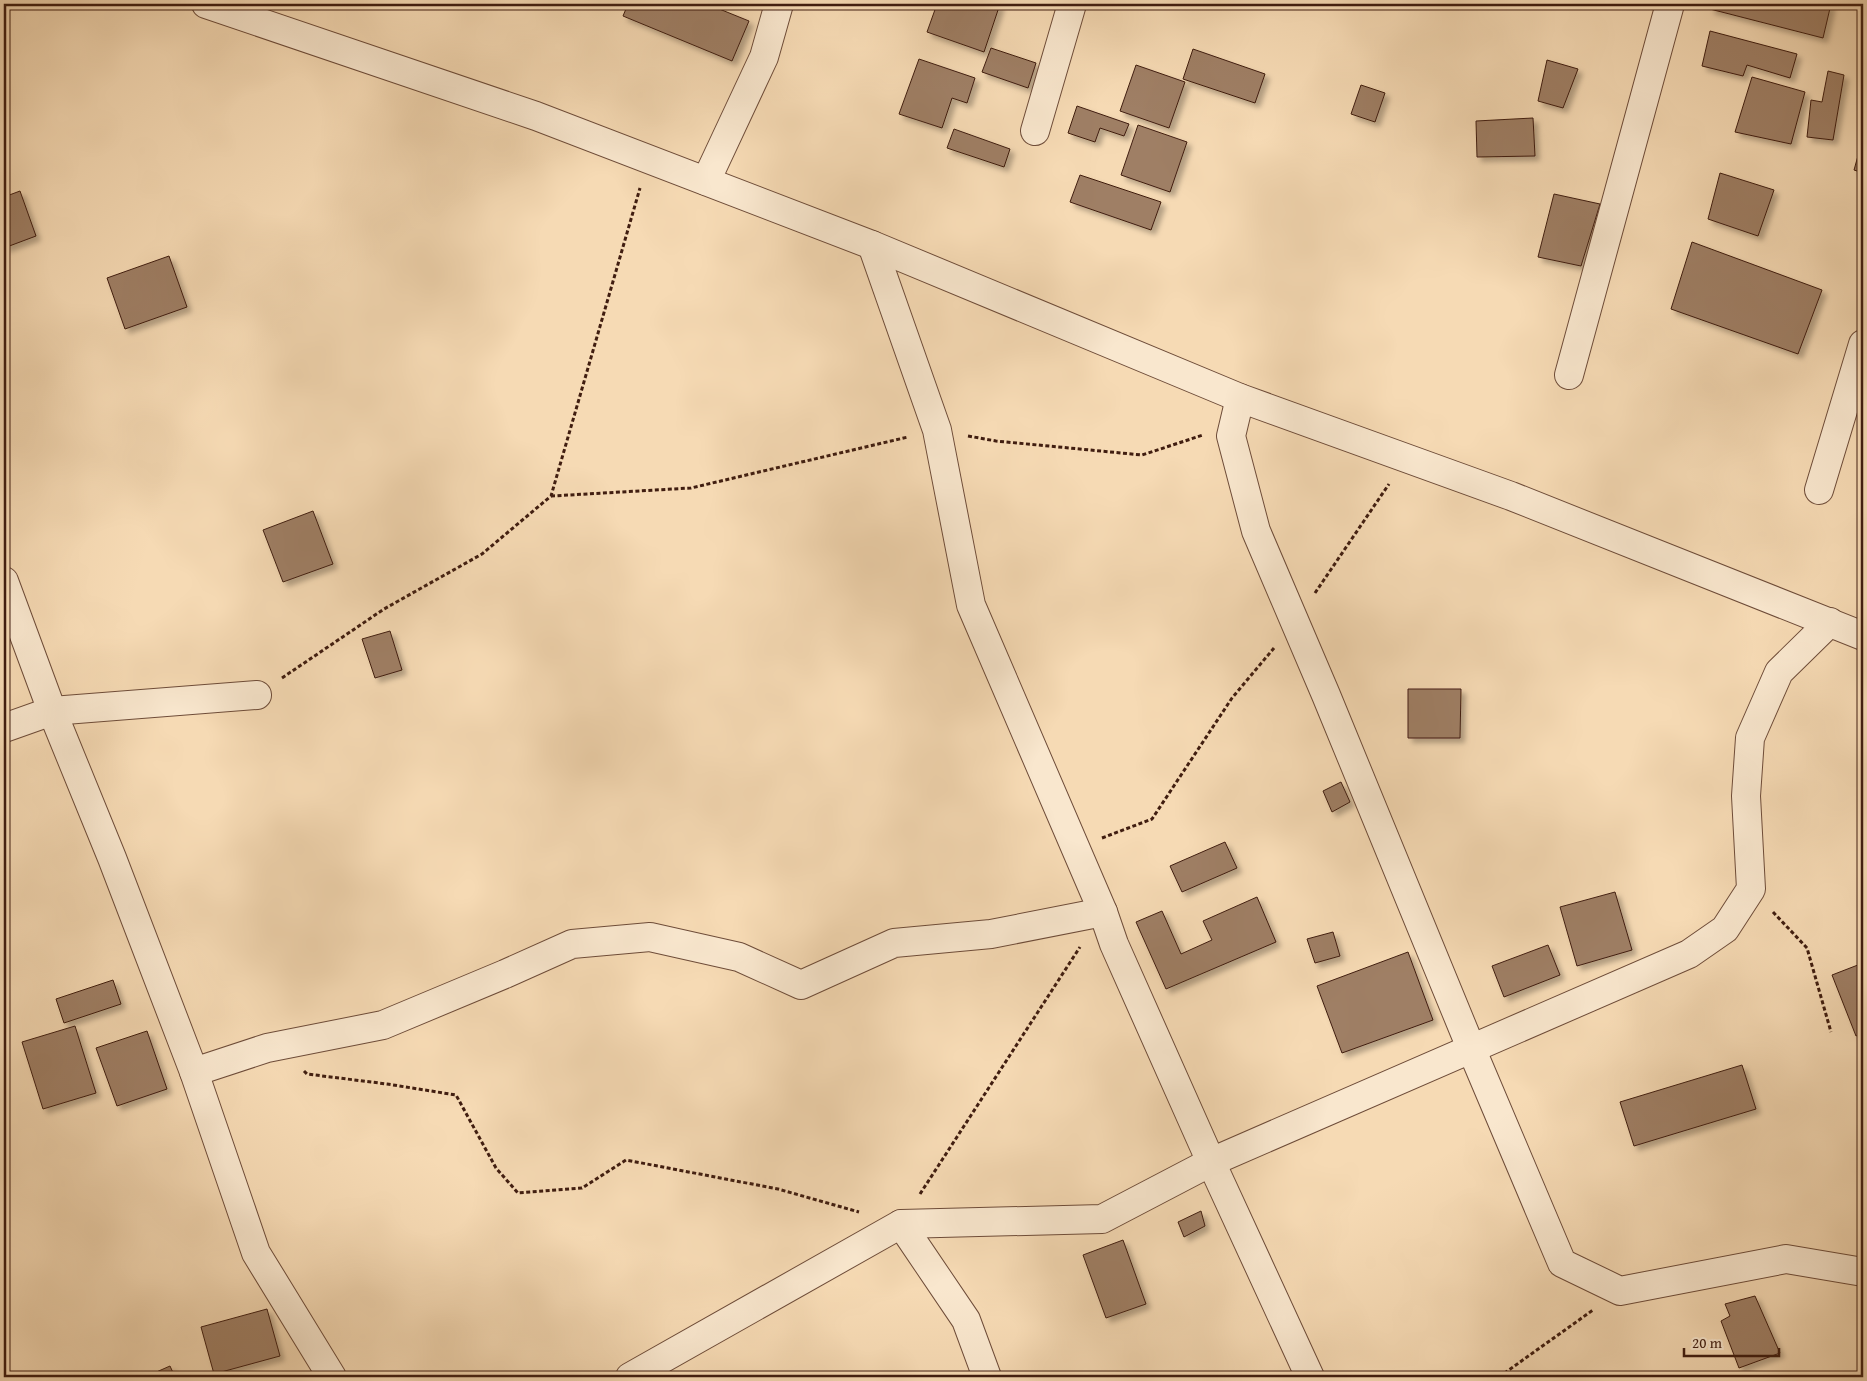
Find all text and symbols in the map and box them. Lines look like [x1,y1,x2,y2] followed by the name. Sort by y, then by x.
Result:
[1684,1326,1780,1358] scale bar
[1692,1332,1723,1353] text: 20 m

